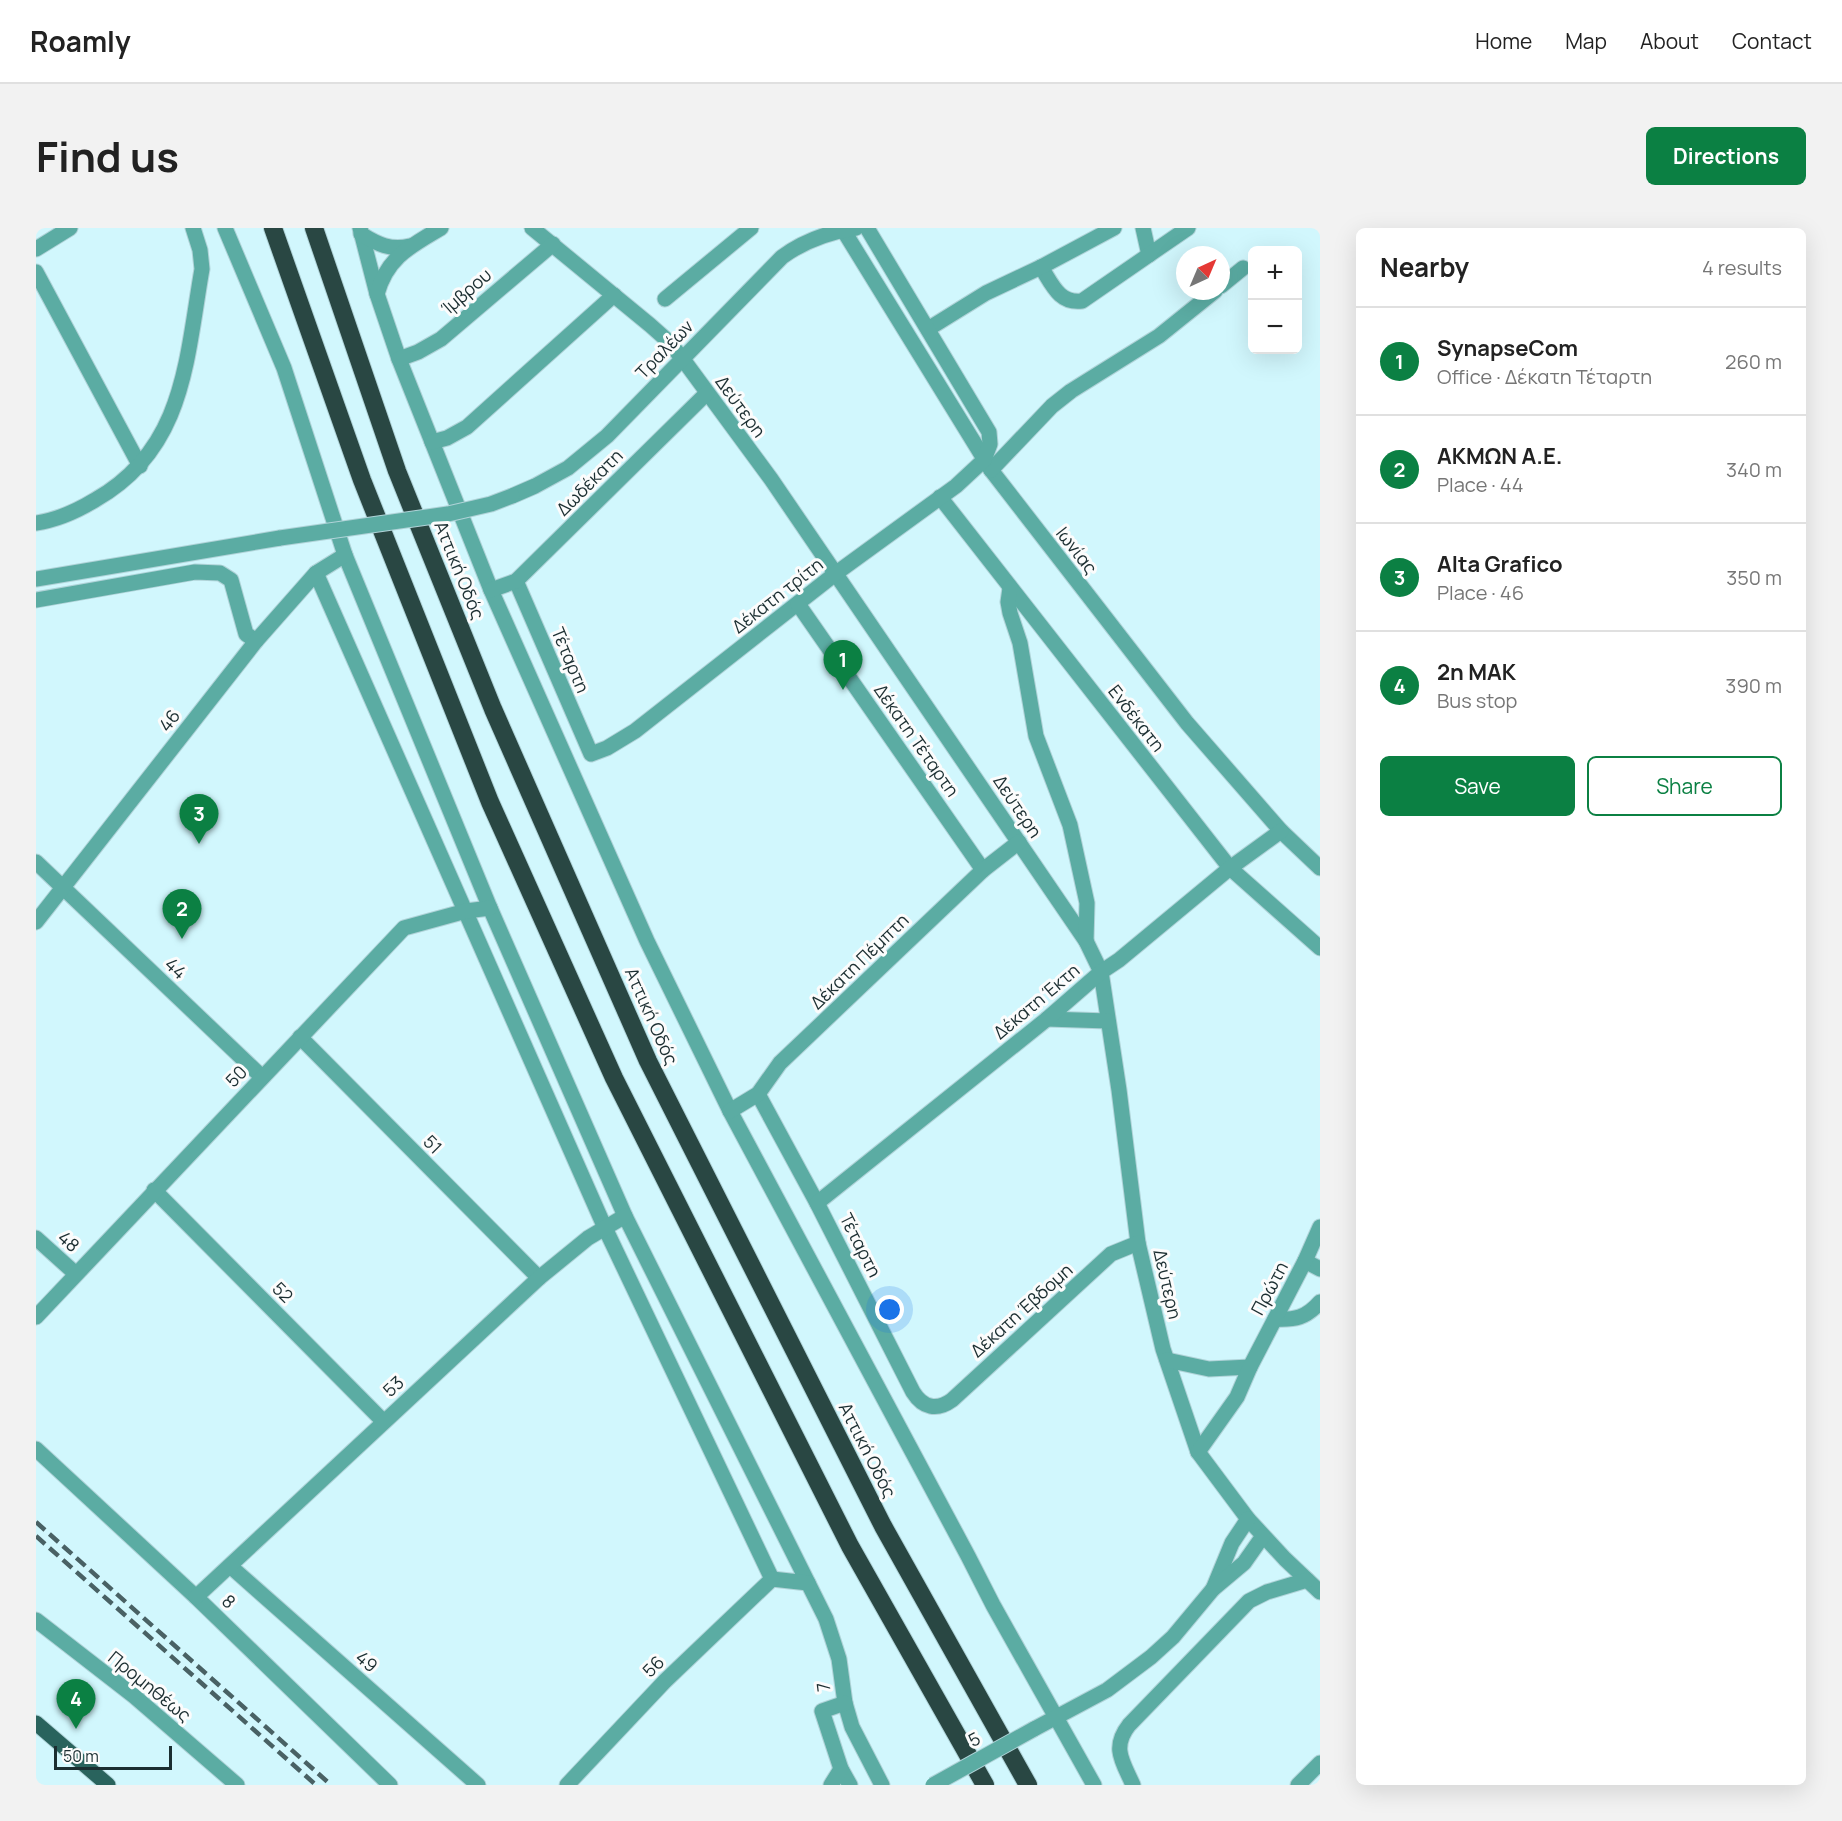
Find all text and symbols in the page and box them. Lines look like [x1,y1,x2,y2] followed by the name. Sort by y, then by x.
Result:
[30,22,131,60] text: Roamly
[1475,27,1532,55] text: Home
[1565,27,1607,55] text: Map
[1640,27,1699,55] text: About
[1732,27,1812,55] text: Contact
[36,127,179,185] text: Find us
[1646,127,1806,185] button: Directions
[1176,246,1230,300] north arrow
[1248,246,1302,354] map controls
[1248,246,1302,300] button: +
[1380,249,1469,285] text: Nearby
[1702,254,1782,281] text: 4 results
[436,263,496,319] street label: Ίμβρου
[1248,300,1302,354] button: −
[630,314,698,384] street label: Τραλέων
[1437,333,1578,363] text: SynapseCom
[1395,348,1404,375] text: 1
[1725,348,1782,375] text: 260 m
[1437,363,1652,390] text: Office · Δέκατη Τέταρτη
[710,370,772,442] street label: Δεύτερη
[1437,441,1562,471] text: ΑΚΜΩΝ Α.Ε.
[551,444,627,520] street label: Δωδέκατη
[1394,456,1405,483] text: 2
[1726,456,1782,483] text: 340 m
[1437,471,1524,498] text: Place · 44
[429,517,491,623] street label: Αττική Οδός
[1051,521,1103,579] street label: Ιωνίας
[1437,549,1563,579] text: Alta Grafico
[726,552,828,638] street label: Δέκατη τρίτη
[1394,564,1405,591] text: 3
[1726,564,1782,591] text: 350 m
[1437,579,1524,606] text: Place · 46
[546,624,596,696] street label: Τέταρτη
[824,640,862,690] pin: 1
[1437,657,1516,687] text: 2η ΜΑΚ
[1393,672,1406,699] text: 4
[1725,672,1782,699] text: 390 m
[869,679,965,801] street label: Δέκατη Τέταρτη
[1103,680,1171,756] street label: Ενδέκατη
[1437,687,1517,714] text: Bus stop
[153,704,185,736] street label: 46
[1380,756,1575,816] button: Save
[1587,756,1782,816] button: Share
[988,770,1048,842] street label: Δεύτερη
[180,794,218,844] pin: 3
[162,890,202,939] pin: 2
[805,908,913,1014] street label: Δέκατη Πέμπτη
[160,952,192,984] street label: 44
[988,958,1084,1044] street label: Δέκατη Έκτη
[620,964,684,1068] street label: Αττική Οδός
[220,1060,252,1092] street label: 50
[418,1129,448,1159] street label: 51
[835,1209,887,1281] street label: Τέταρτη
[53,1225,85,1257] street label: 48
[1148,1247,1188,1321] street label: Δεύτερη
[1245,1257,1293,1319] street label: Πρώτη
[965,1258,1077,1362] street label: Δέκατη Έβδομη
[267,1276,299,1308] street label: 52
[875,1295,904,1324] your location
[377,1370,409,1402] street label: 53
[834,1398,902,1502] street label: Αττική Οδός
[217,1589,241,1613] street label: 8
[104,1645,196,1727] street label: Προμηθέως
[351,1645,383,1677] street label: 49
[637,1650,669,1682] street label: 56
[56,1680,96,1729] pin: 4
[811,1681,835,1693] street label: 7
[964,1726,984,1752] street label: 5
[54,1743,172,1770] scale bar
[63,1745,99,1767] text: 50 m

